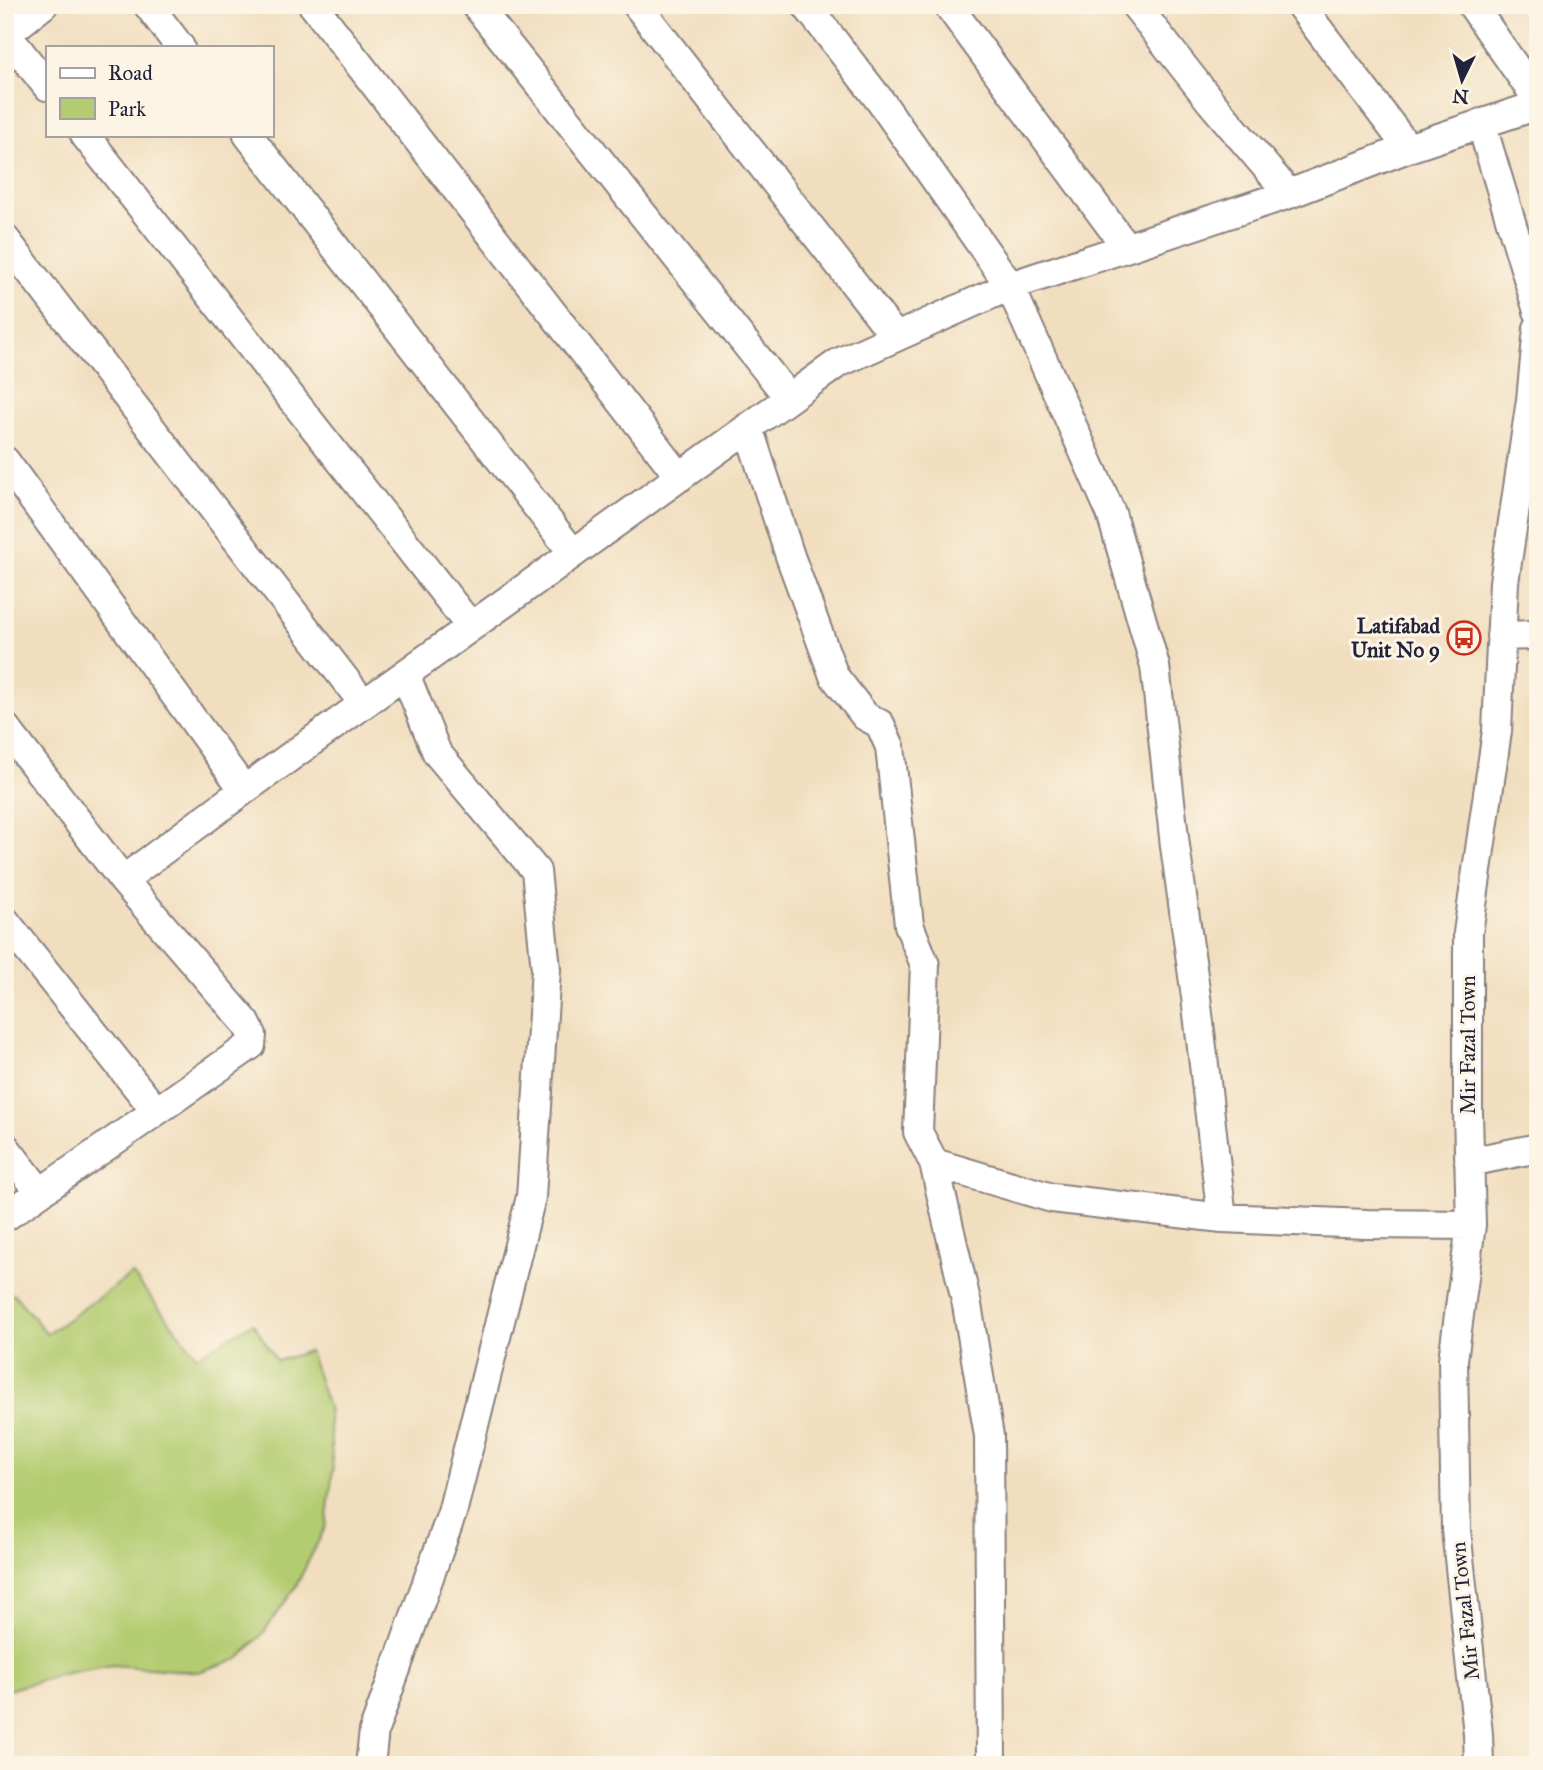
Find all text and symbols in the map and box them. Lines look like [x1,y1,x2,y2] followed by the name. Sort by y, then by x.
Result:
[46,46,273,136] legend
[1428,46,1498,116] north arrow
[108,60,153,86] text: Road
[1452,84,1470,109] text: N
[108,96,146,122] text: Park
[1351,613,1440,663] place label: Latifabad Unit No 9
[1445,619,1483,657] bus stop icon: Latifabad Unit No 9
[1455,975,1481,1115] street label: Mir Fazal Town
[1445,1540,1485,1682] street label: Mir Fazal Town

